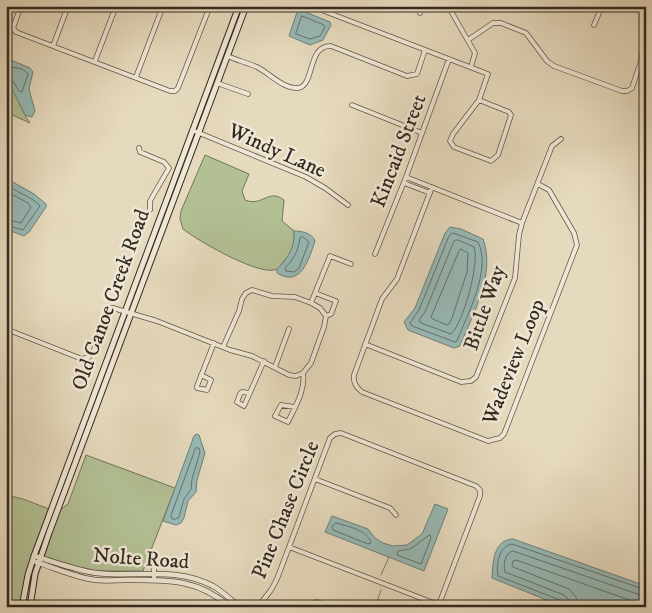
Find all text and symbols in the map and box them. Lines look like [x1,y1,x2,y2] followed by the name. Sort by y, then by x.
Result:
[366,90,433,211] street label: Kincaid Street
[223,118,330,184] street label: Windy Lane
[66,205,156,394] street label: Old Canoe Creek Road
[458,261,512,354] street label: Bittle Way
[477,295,551,430] street label: Wadeview Loop
[246,437,326,583] street label: Pine Chase Circle
[92,543,191,575] street label: Nolte Road

